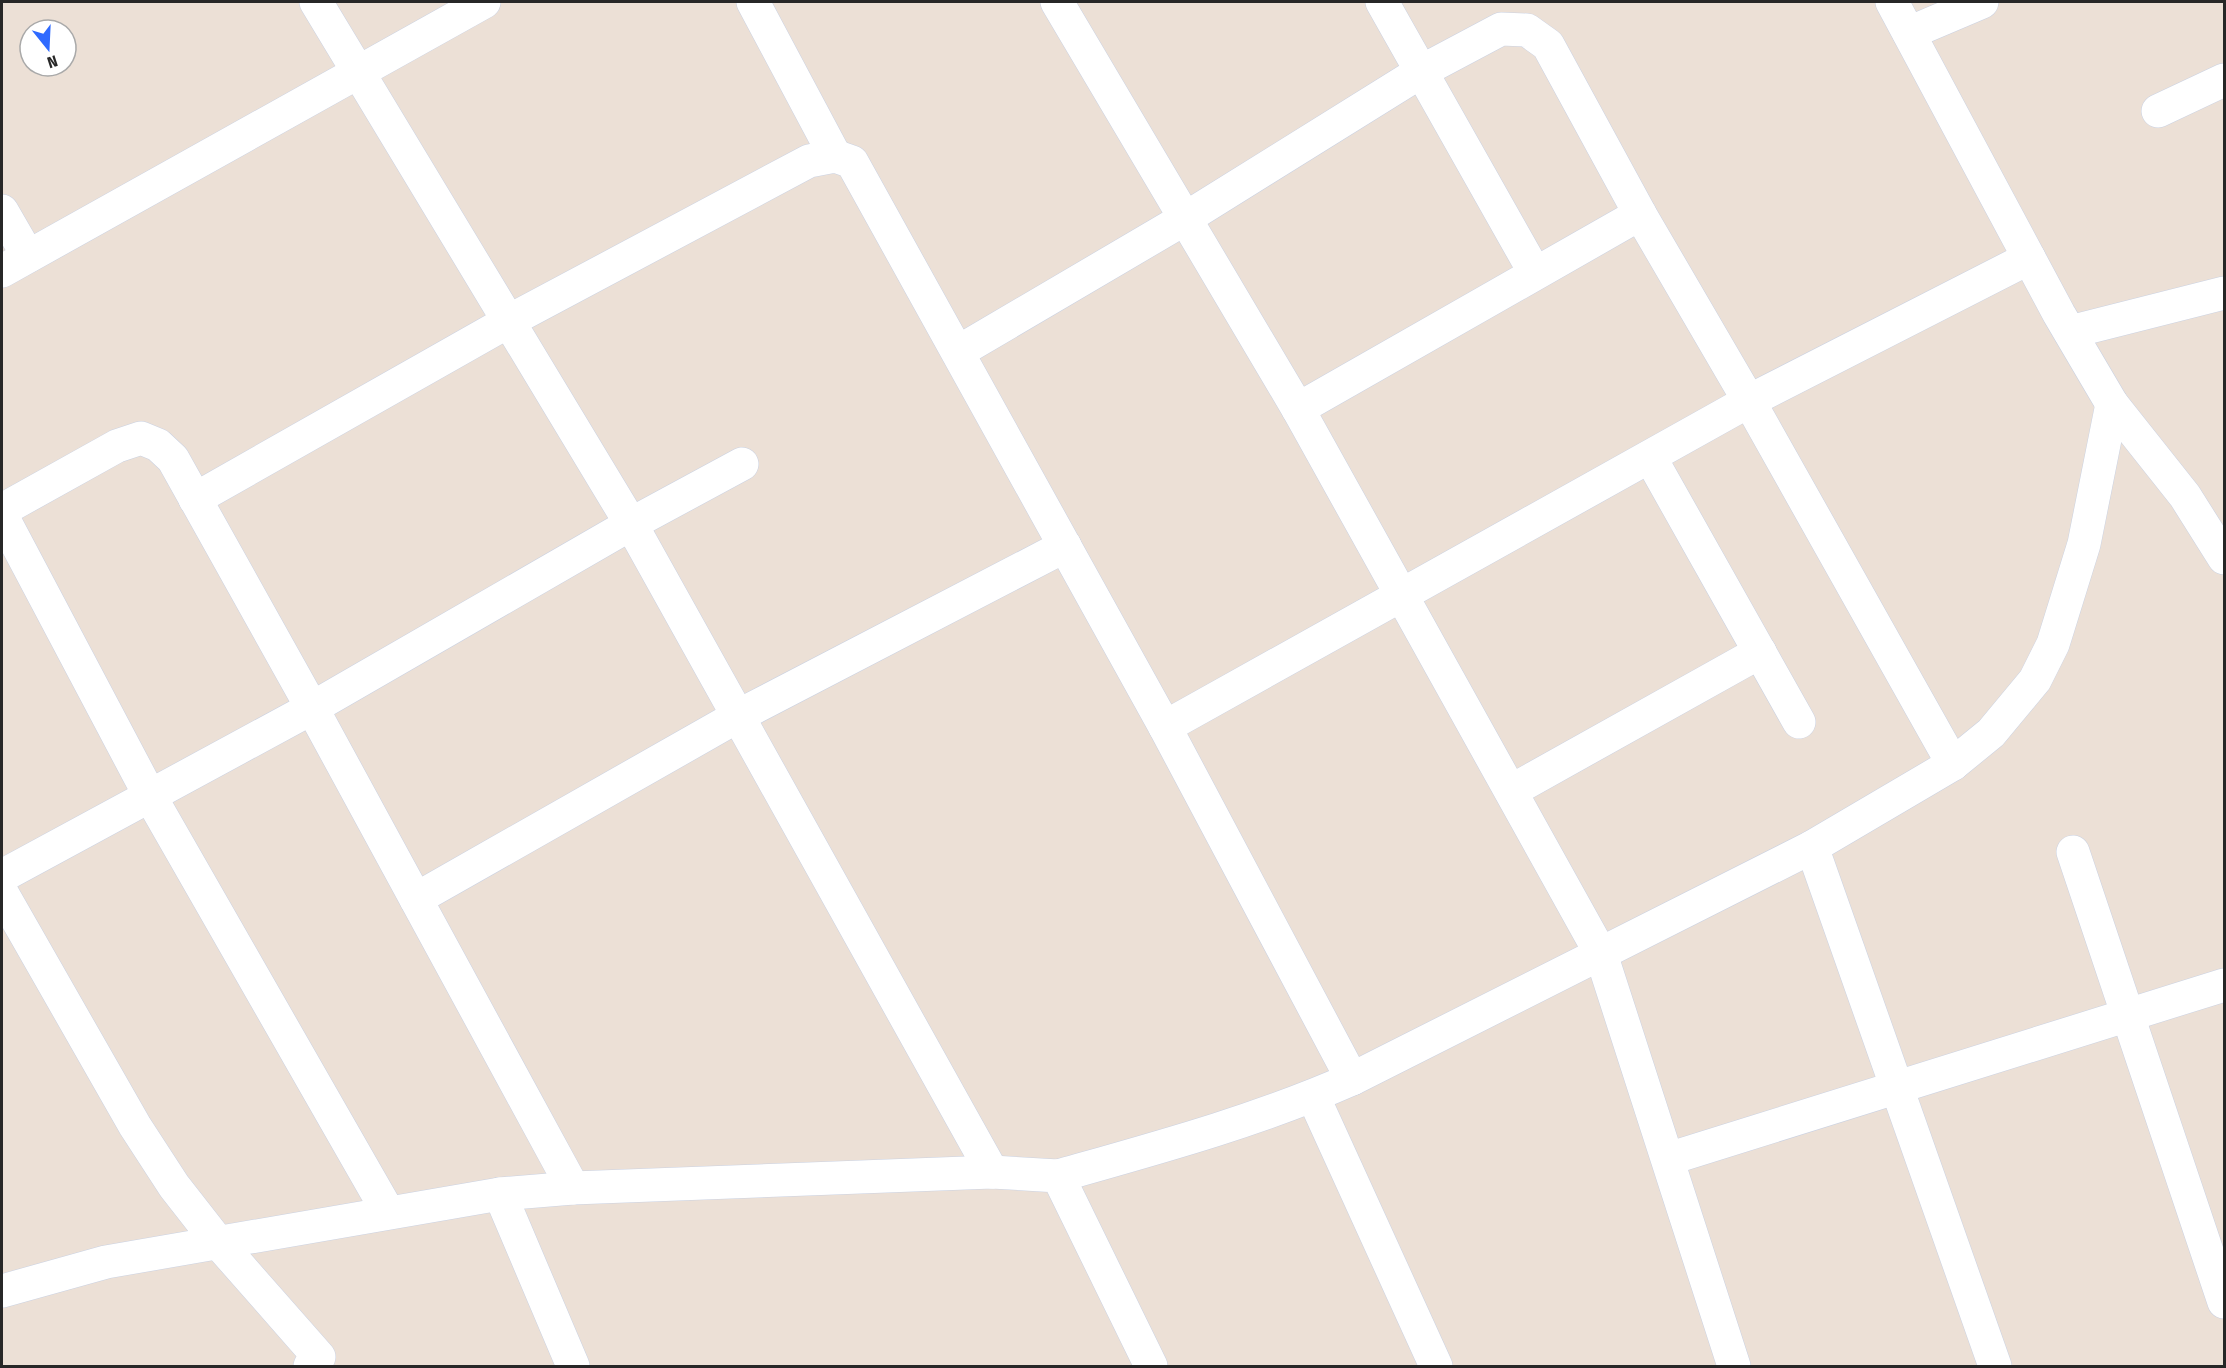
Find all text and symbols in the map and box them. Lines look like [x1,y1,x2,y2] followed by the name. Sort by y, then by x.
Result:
[18,18,78,78] north arrow
[45,51,60,72] text: N

